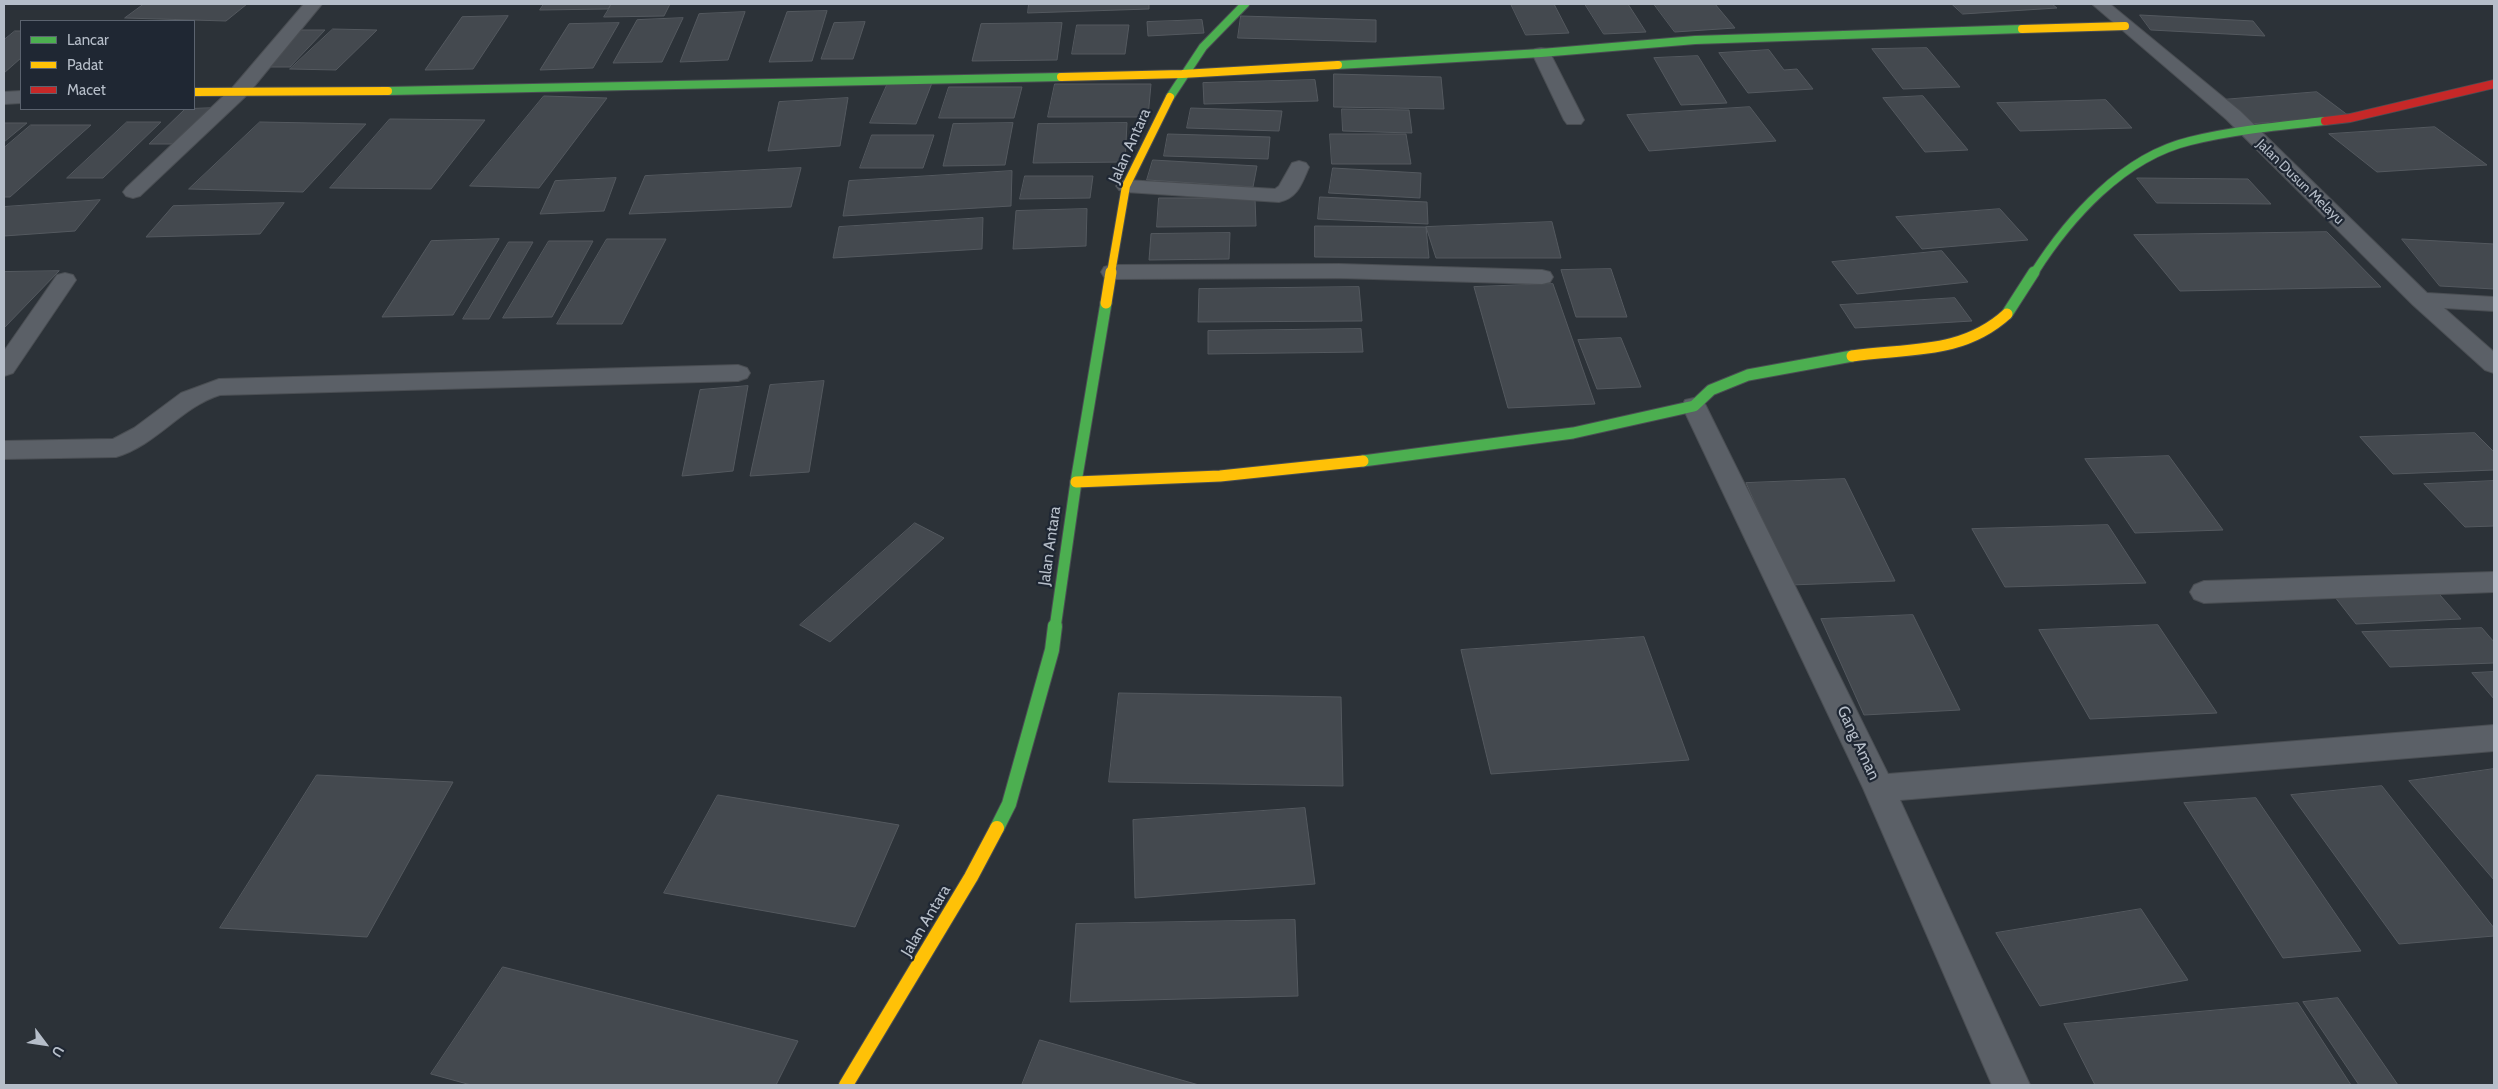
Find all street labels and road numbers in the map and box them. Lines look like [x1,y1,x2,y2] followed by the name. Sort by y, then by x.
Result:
[1105,106,1155,186] street label: Jalan Antara
[2253,136,2347,228] street label: Jalan Dusun Melayu
[1035,505,1065,587] street label: Jalan Antara
[1833,703,1883,783] street label: Gang Aman
[897,882,955,960] street label: Jalan Antara

